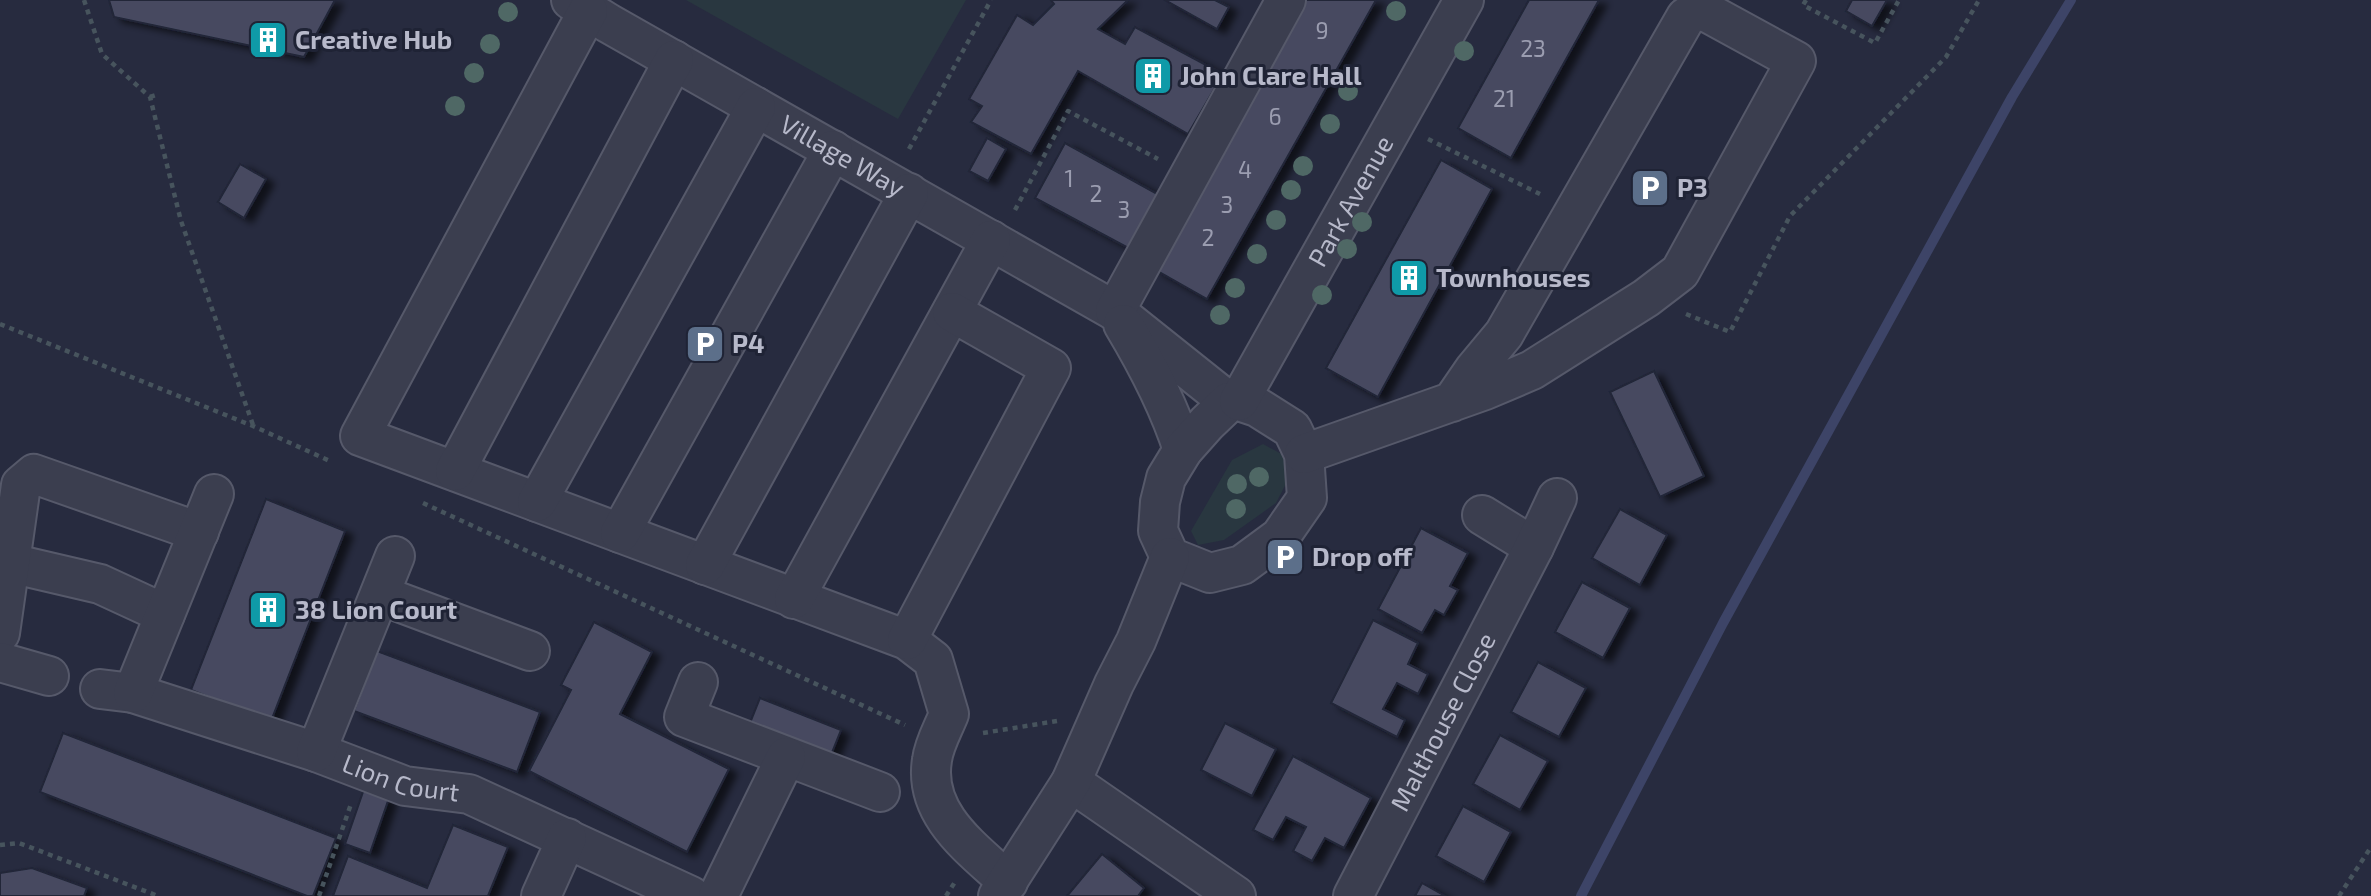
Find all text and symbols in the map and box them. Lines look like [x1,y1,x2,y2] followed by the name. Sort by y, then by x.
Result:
[1315,16,1329,44] house number: 9
[247,19,289,61] building icon: Creative Hub
[295,23,452,54] place label: Creative Hub
[1520,34,1546,62] house number: 23
[1132,55,1174,97] building icon: John Clare Hall
[1180,59,1362,90] place label: John Clare Hall
[1493,84,1515,112] house number: 21
[1268,102,1282,130] house number: 6
[775,107,911,203] street label: Village Way
[1301,130,1399,271] street label: Park Avenue
[1238,155,1252,183] house number: 4
[1064,164,1074,192] house number: 1
[1629,167,1671,209] parking icon: P3
[1677,171,1708,202] place label: P3
[1090,179,1102,207] house number: 2
[1221,190,1233,218] house number: 3
[1118,195,1130,223] house number: 3
[1202,223,1214,251] house number: 2
[1388,257,1430,299] building icon: Townhouses
[1436,261,1591,292] place label: Townhouses
[684,323,726,365] parking icon: P4
[732,327,765,358] place label: P4
[1264,536,1306,578] parking icon: Drop off
[1312,540,1413,571] place label: Drop off
[247,589,289,631] building icon: 38 Lion Court
[295,593,457,624] place label: 38 Lion Court
[1383,627,1501,816] street label: Malthouse Close
[338,747,461,807] street label: Lion Court

